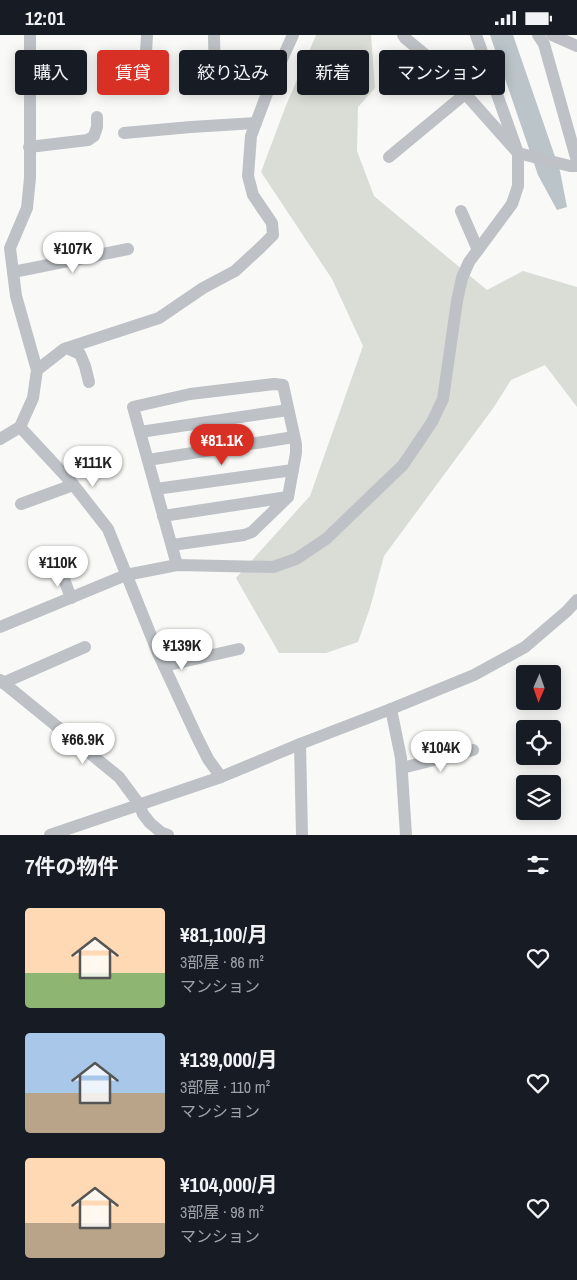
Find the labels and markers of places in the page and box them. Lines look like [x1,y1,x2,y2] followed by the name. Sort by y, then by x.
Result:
[38,231,108,274] pin: ¥107K
[181,423,263,466] pin: ¥81.1K
[58,445,128,488] pin: ¥111K
[23,545,93,588] pin: ¥110K
[147,629,217,671] pin: ¥139K
[42,723,124,765] pin: ¥66.9K
[406,731,476,773] pin: ¥104K

